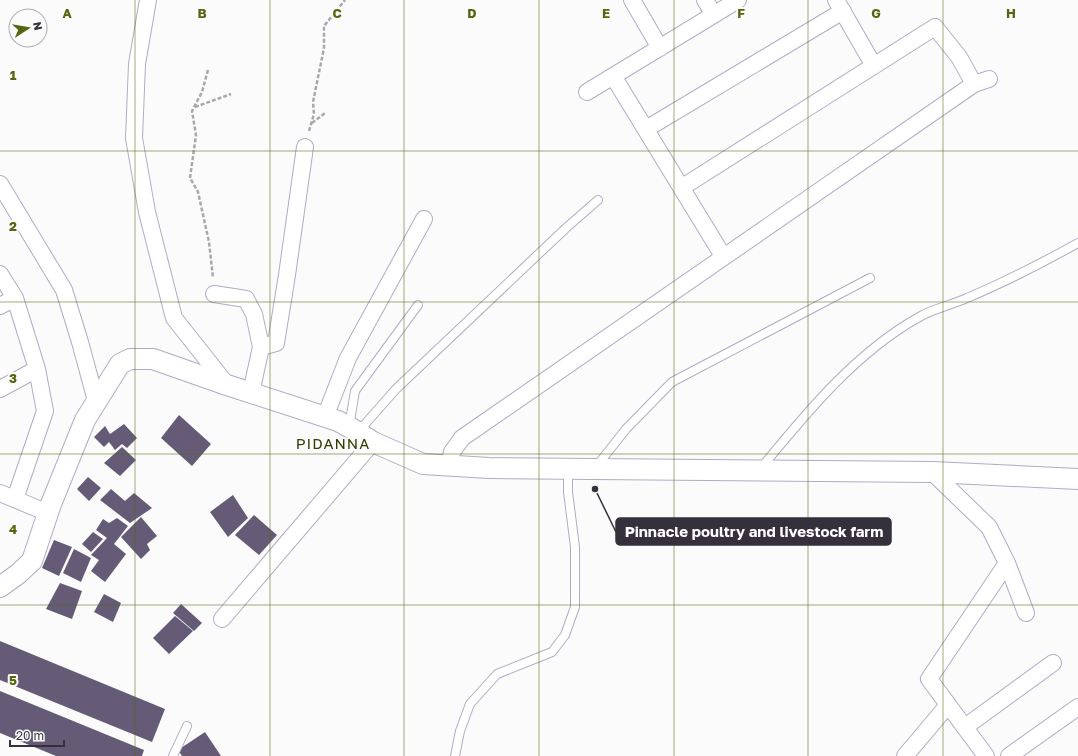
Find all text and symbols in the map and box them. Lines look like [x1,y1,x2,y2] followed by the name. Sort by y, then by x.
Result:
[62,5,72,21] text: A
[197,5,207,21] text: B
[332,5,342,21] text: C
[467,5,477,21] text: D
[602,5,610,21] text: E
[737,5,745,21] text: F
[871,5,881,21] text: G
[1006,5,1016,21] text: H
[8,8,48,48] north arrow
[31,20,45,31] text: N
[10,67,17,83] text: 1
[9,218,17,234] text: 2
[9,370,17,386] text: 3
[296,434,370,452] district label: PIDANNA
[616,518,891,545] callout: Pinnacle poultry and livestock farm
[9,521,17,537] text: 4
[625,522,883,540] text: Pinnacle poultry and livestock farm
[9,672,17,688] text: 5
[10,722,64,748] scale bar
[16,728,44,743] text: 20 m

